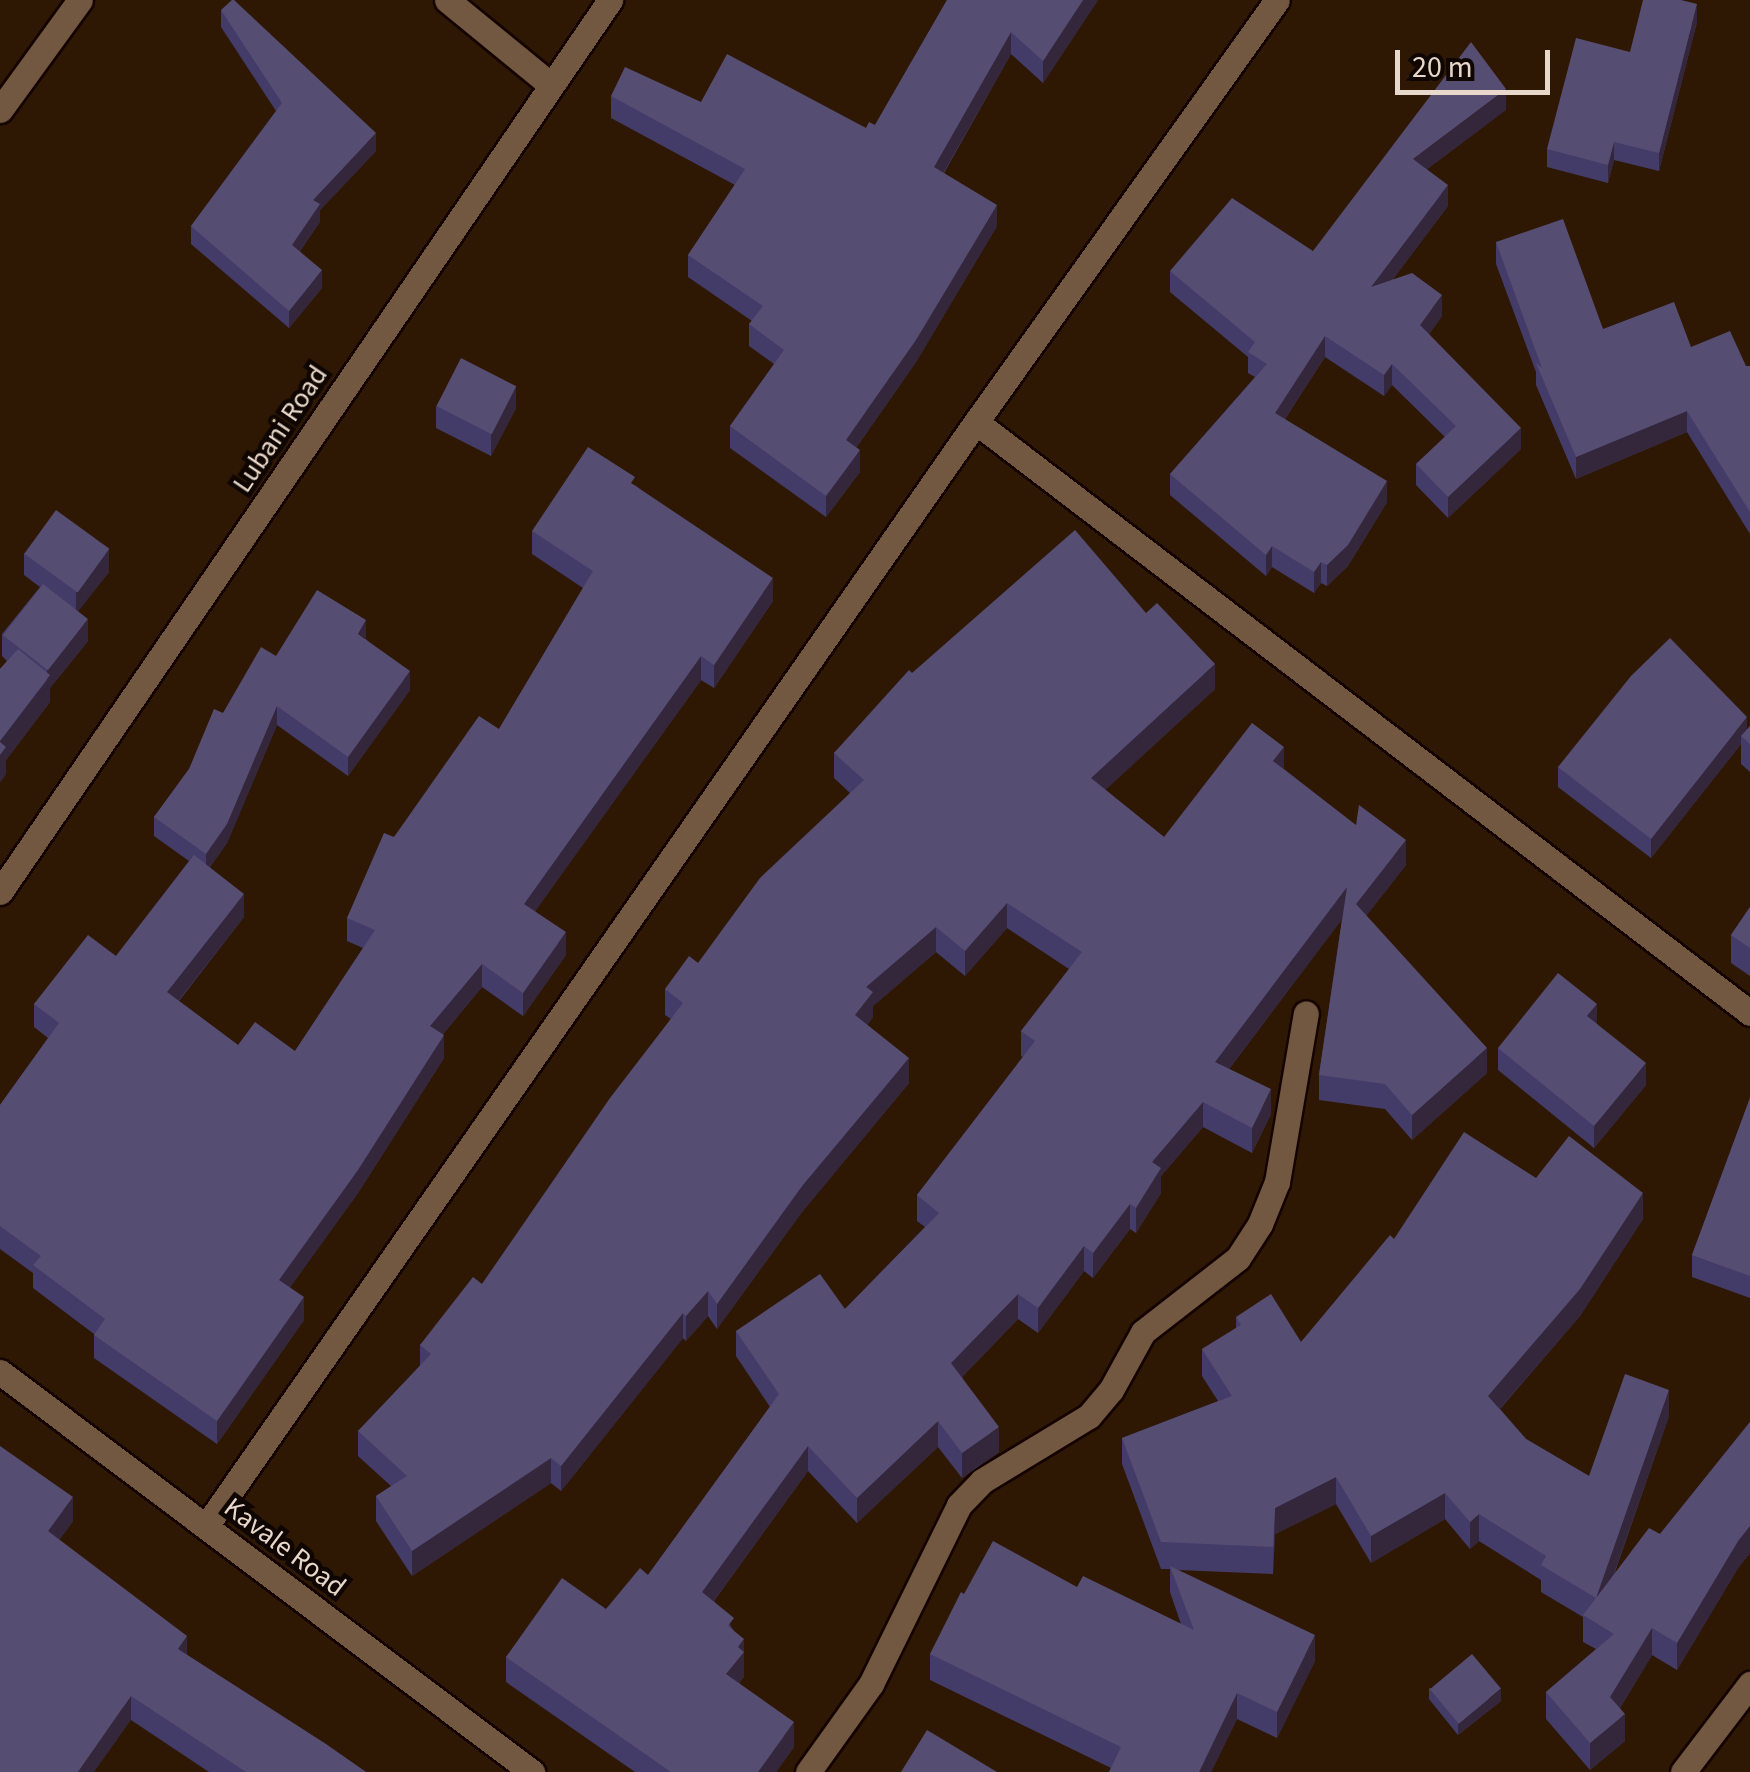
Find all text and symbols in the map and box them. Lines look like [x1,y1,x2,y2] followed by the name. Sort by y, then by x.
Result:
[1400,30,1555,92] scale bar
[1412,46,1473,89] text: 20 m
[225,359,335,499] street label: Lubani Road
[218,1490,352,1604] street label: Kavale Road

